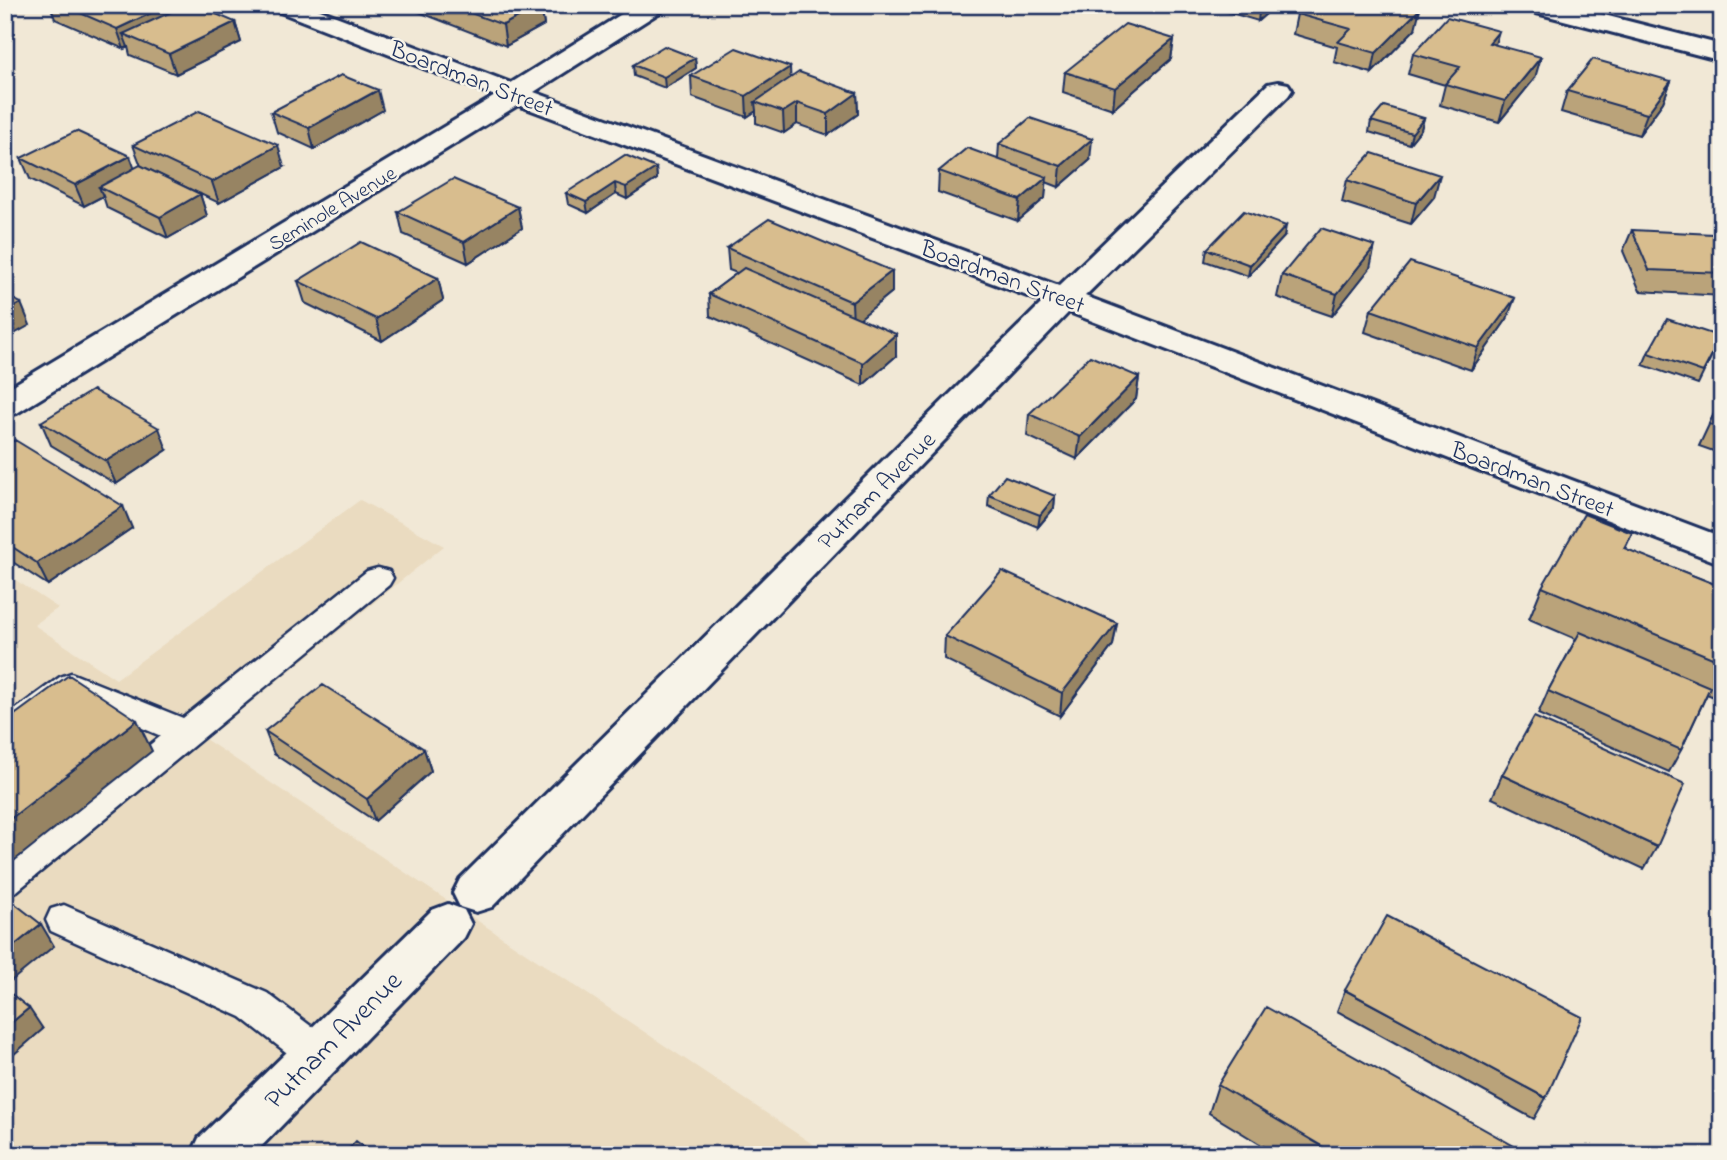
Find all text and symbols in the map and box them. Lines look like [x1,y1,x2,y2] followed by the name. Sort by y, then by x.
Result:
[383,33,558,128] street label: Boardman Street
[263,159,403,260] street label: Seminole Avenue
[914,232,1089,324] street label: Boardman Street
[810,424,945,559] street label: Putnam Avenue
[1444,434,1619,529] street label: Boardman Street
[256,963,413,1120] street label: Putnam Avenue

